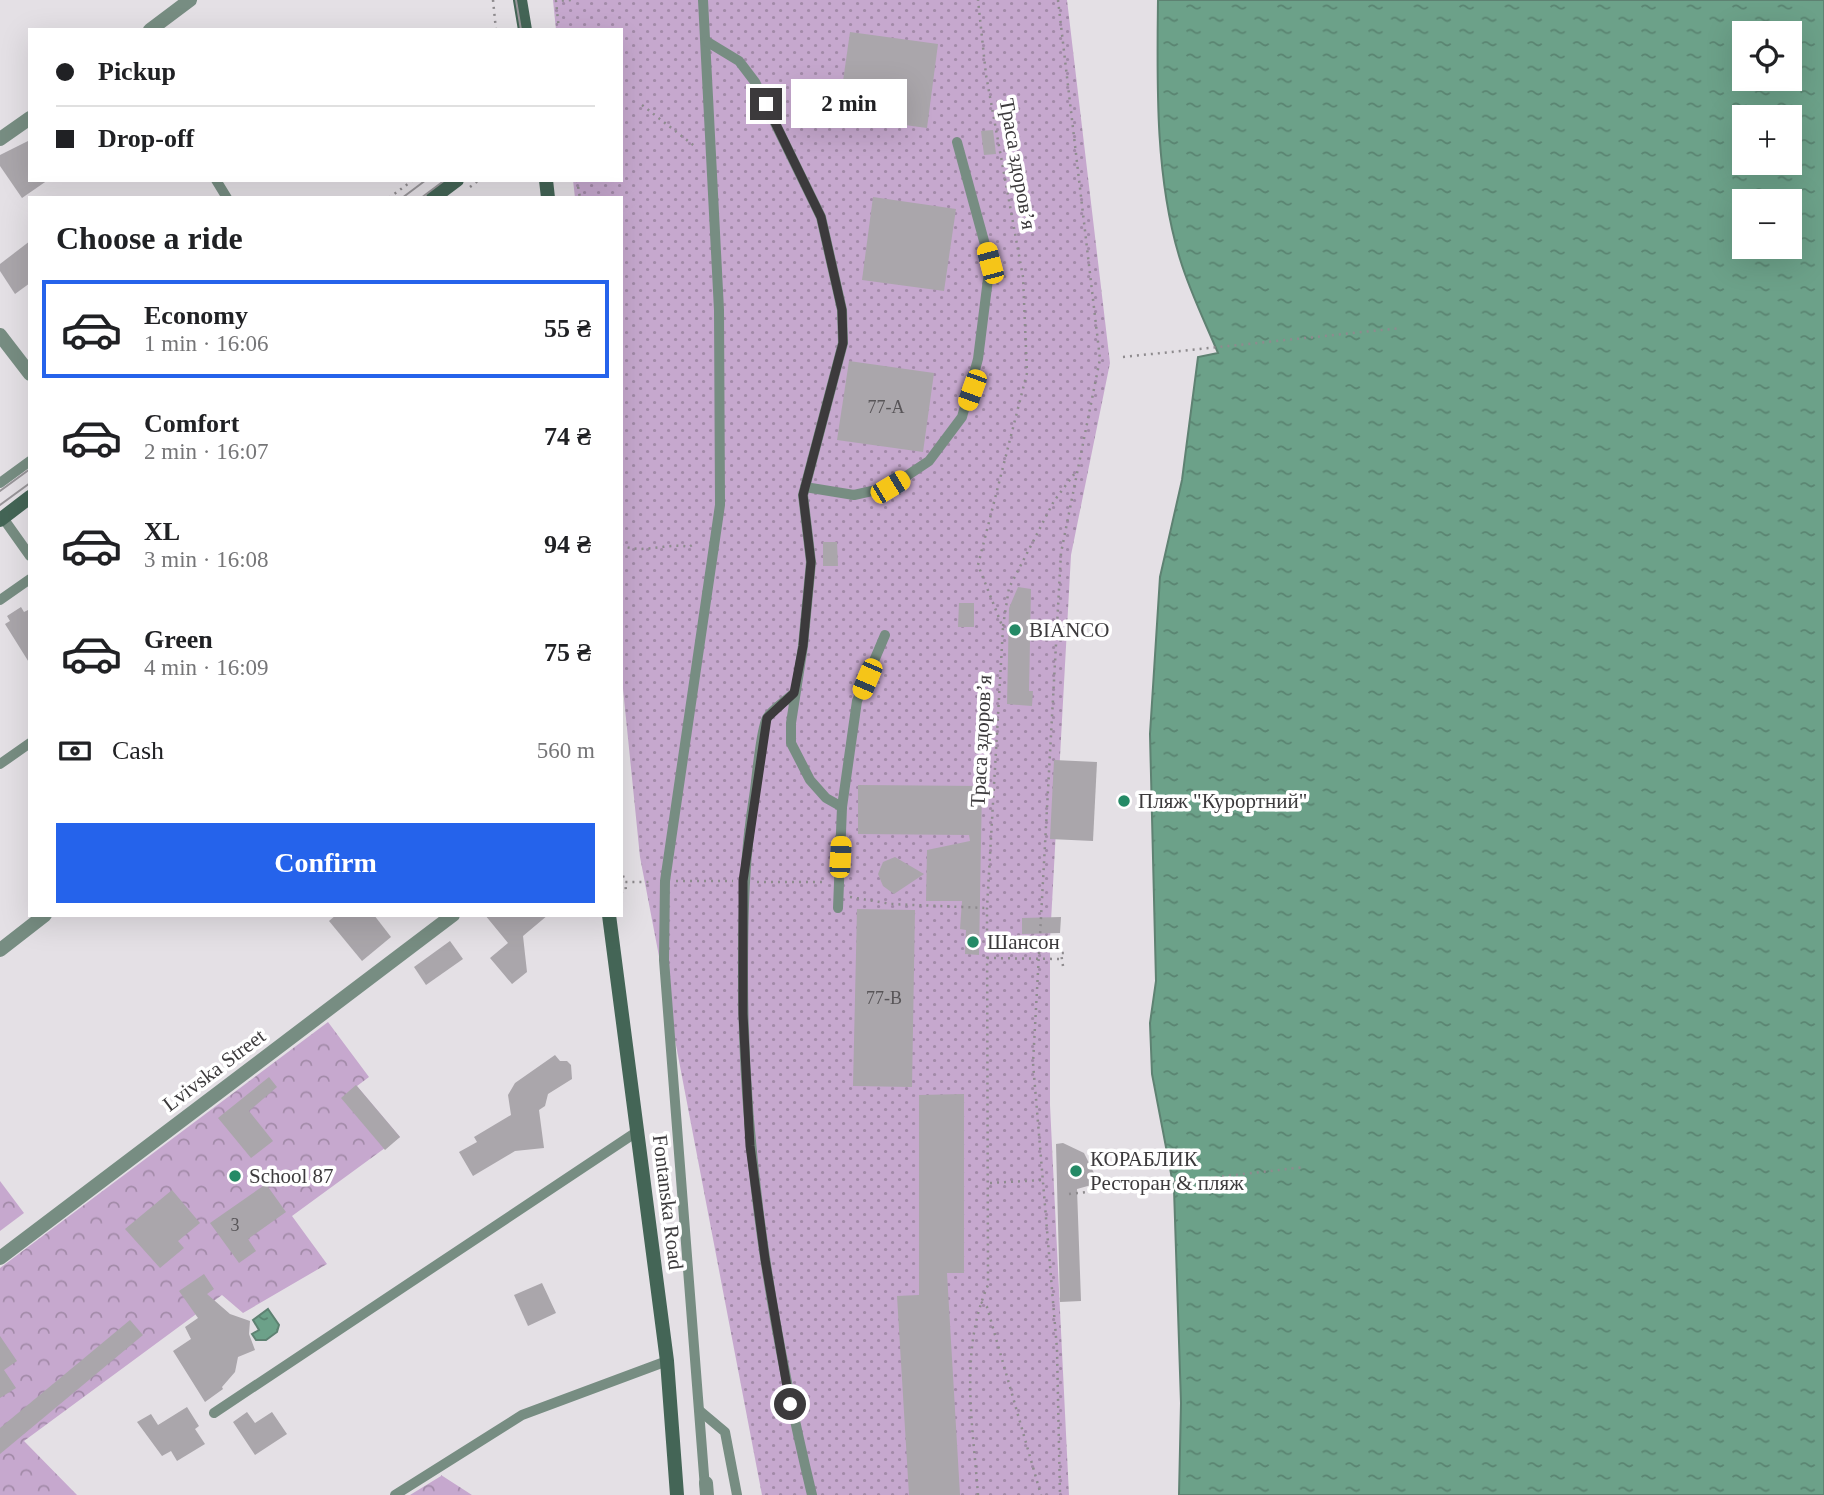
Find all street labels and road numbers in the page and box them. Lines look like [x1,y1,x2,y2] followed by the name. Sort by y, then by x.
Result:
[995,97,1041,232] street label: Траса здоров’я
[966,674,996,808] street label: Траса здоров’я
[158,1024,270,1116] street label: Lvivska Street
[648,1133,688,1271] street label: Fontanska Road

